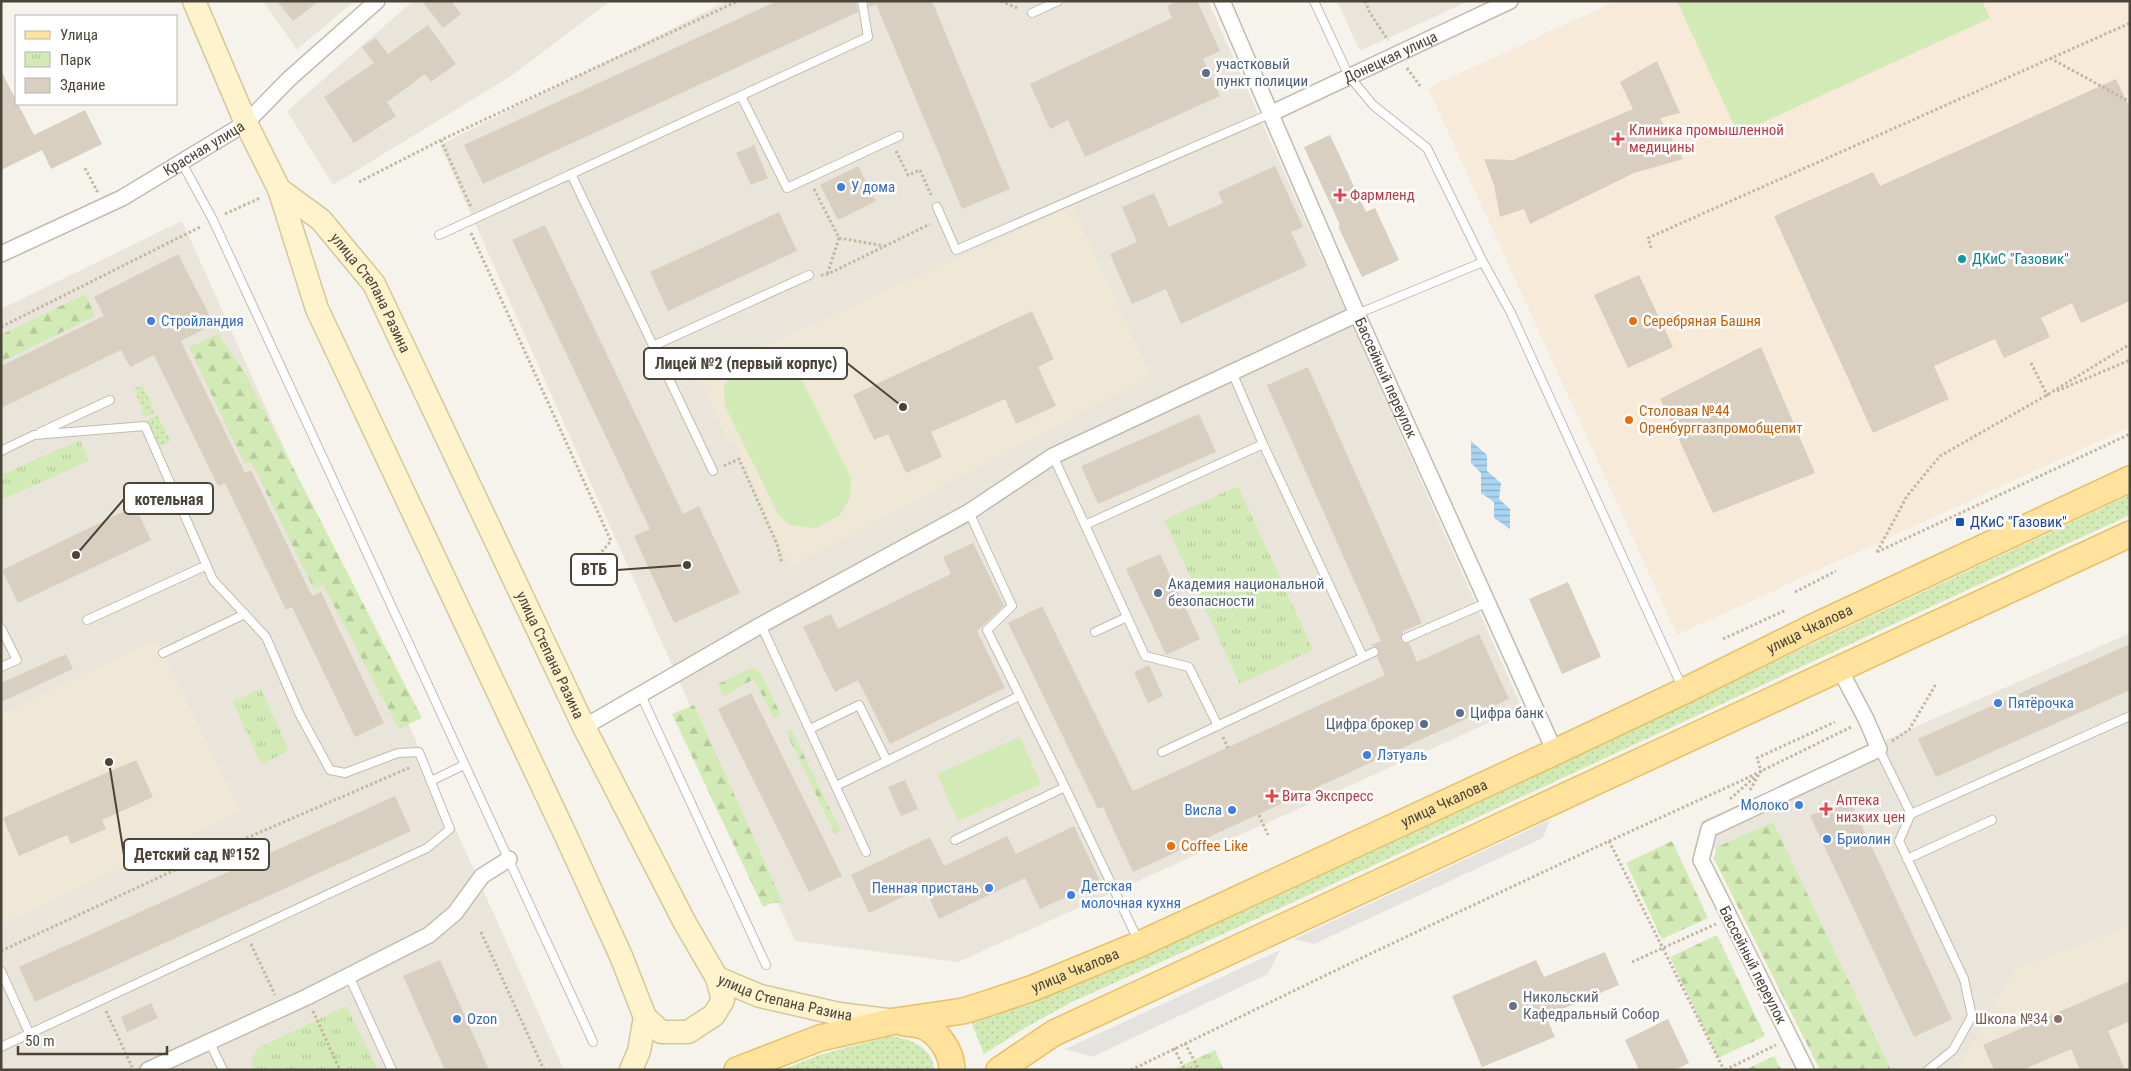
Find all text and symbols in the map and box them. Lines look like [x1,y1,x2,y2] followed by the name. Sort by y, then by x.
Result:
[15,15,178,105] legend
[60,26,98,44] text: Улица
[1341,27,1440,87] street label: Донецкая улица
[60,51,91,69] text: Парк
[1216,55,1308,90] place label: участковый пункт полиции
[1200,67,1212,79] marker: участковый пункт полиции
[60,76,105,94] text: Здание
[160,117,248,180] street label: Красная улица
[1629,121,1784,156] place label: Клиника промышленной медицины
[1611,132,1625,146] marker: Клиника промышленной медицины
[851,178,895,196] place label: У дома
[835,181,847,193] marker: У дома
[1350,186,1415,204] place label: Фармленд
[1334,189,1346,201] marker: Фармленд
[326,229,414,356] street label: улица Степана Разина
[1972,250,2069,268] place label: ДКиC "Газовик"
[1956,253,1968,265] marker: ДКиC "Газовик"
[161,312,244,330] place label: Стройландия
[1643,312,1761,330] place label: Серебряная Башня
[145,315,157,327] marker: Стройландия
[1351,315,1421,441] street label: Бассейный переулок
[1627,315,1639,327] marker: Серебряная Башня
[644,348,847,379] callout: Лицей №2 (первый корпус)
[655,354,837,373] text: Лицей №2 (первый корпус)
[1639,402,1803,437] place label: Столовая №44 Оренбурггазпромобщепит
[1623,414,1635,426] marker: Столовая №44 Оренбурггазпромобщепит
[124,483,213,514] callout: котельная
[134,490,204,509] text: котельная
[1970,513,2067,531] place label: ДКиС "Газовик"
[1954,516,1966,528] marker: ДКиС "Газовик"
[571,554,617,585] callout: ВТБ
[581,560,607,579] text: ВТБ
[1168,575,1324,610] place label: Академия национальной безопасности
[1152,587,1164,599] marker: Академия национальной безопасности
[512,589,588,722] street label: улица Степана Разина
[1764,601,1855,658] street label: улица Чкалова
[2008,694,2074,712] place label: Пятёрочка
[1992,697,2004,709] marker: Пятёрочка
[1470,704,1544,722] place label: Цифра банк
[1454,707,1466,719] marker: Цифра банк
[1326,715,1414,733] place label: Цифра брокер
[1418,718,1430,730] marker: Цифра брокер
[1377,746,1427,764] place label: Лэтуаль
[1361,749,1373,761] marker: Лэтуаль
[1398,776,1490,831] street label: улица Чкалова
[1282,787,1374,805] place label: Вита Экспресс
[1266,790,1278,802] marker: Вита Экспресс
[1836,791,1905,826] place label: Аптека низких цен
[1740,796,1789,814] place label: Молоко
[1793,799,1805,811] marker: Молоко
[1184,801,1222,819] place label: Висла
[1820,803,1832,815] marker: Аптека низких цен
[1226,804,1238,816] marker: Висла
[1837,830,1891,848] place label: Бриолин
[1821,833,1833,845] marker: Бриолин
[1181,837,1248,855] place label: Coffee Like
[124,839,269,870] callout: Детский сад №152
[1165,840,1177,852] marker: Coffee Like
[134,845,260,864] text: Детский сад №152
[1081,877,1181,912] place label: Детская молочная кухня
[872,879,979,897] place label: Пенная пристань
[983,882,995,894] marker: Пенная пристань
[1065,889,1077,901] marker: Детская молочная кухня
[1715,903,1791,1027] street label: Бассейный переулок
[1029,945,1122,997] street label: улица Чкалова
[715,970,853,1025] street label: улица Степана Разина
[1523,988,1660,1023] place label: Никольский Кафедральный Собор
[1507,1000,1519,1012] marker: Никольский Кафедральный Собор
[467,1010,497,1028] place label: Ozon
[1975,1010,2048,1028] place label: Школа №34
[451,1013,463,1025] marker: Ozon
[2052,1013,2064,1025] marker: Школа №34
[18,1024,166,1056] scale bar
[25,1032,55,1050] text: 50 m

